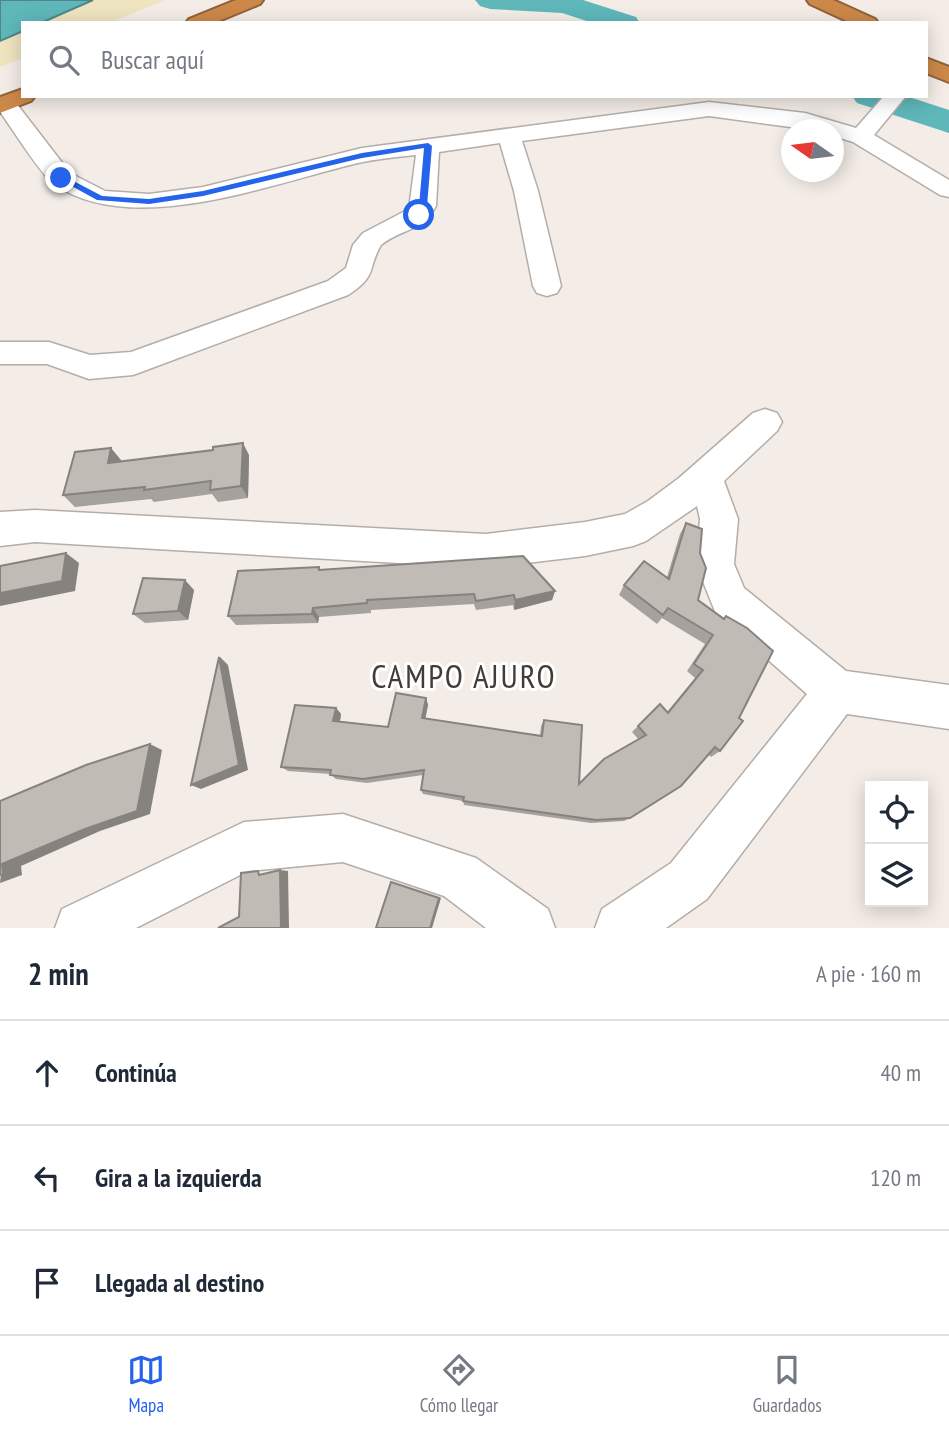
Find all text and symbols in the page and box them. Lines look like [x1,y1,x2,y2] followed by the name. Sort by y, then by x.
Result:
[21,21,928,98] search box
[45,41,83,79] icon: search
[101,43,204,76] text: Buscar aquí
[781,119,844,182] north arrow
[45,162,76,193] route end
[403,199,434,230] route start
[371,654,557,697] district label: CAMPO AJURO
[865,781,928,907] map controls
[865,781,928,844] button: locate
[865,844,928,907] button: layers
[28,954,89,993] text: 2 min
[816,959,921,988] text: A pie · 160 m
[28,1054,66,1092] icon: ahead
[95,1056,177,1089] text: Continúa
[880,1058,921,1087] text: 40 m
[28,1159,66,1197] icon: left
[95,1161,262,1194] text: Gira a la izquierda
[870,1163,921,1192] text: 120 m
[28,1264,66,1302] icon: arrive
[95,1266,264,1299] text: Llegada al destino
[127,1351,165,1417] tab: Mapa
[420,1351,498,1417] tab: Cómo llegar
[753,1351,822,1417] tab: Guardados

